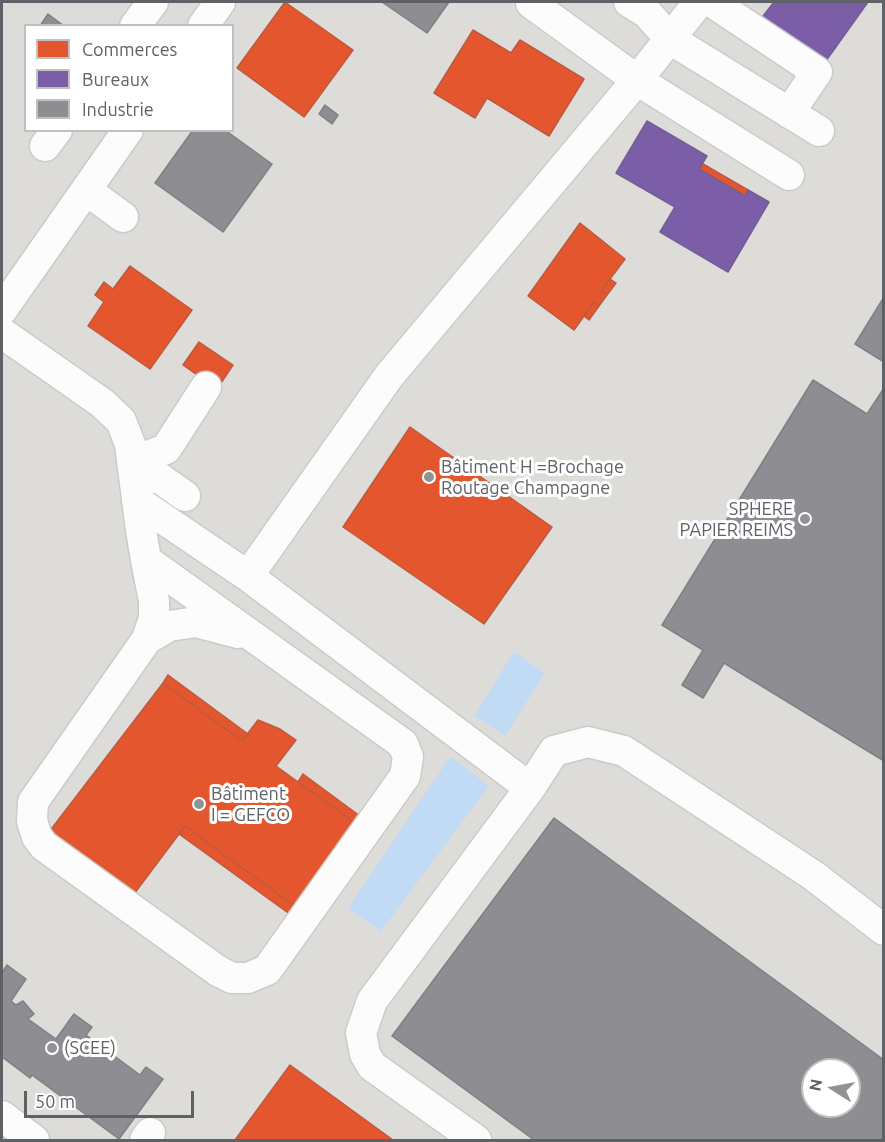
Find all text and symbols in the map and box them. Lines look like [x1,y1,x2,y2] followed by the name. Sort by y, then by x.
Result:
[24,24,234,132] legend
[82,39,177,59] text: Commerces
[82,69,149,89] text: Bureaux
[82,99,154,119] text: Industrie
[441,456,624,498] place label: Bâtiment H =Brochage Routage Champagne
[422,470,436,484] marker: Bâtiment H =Brochage Routage Champagne
[679,498,793,540] place label: SPHERE PAPIER REIMS
[798,512,812,526] marker: SPHERE PAPIER REIMS
[211,783,290,826] place label: Bâtiment I = GEFCO
[192,797,206,811] marker: Bâtiment I = GEFCO
[64,1037,116,1059] place label: (SCEE)
[45,1041,59,1055] marker: (SCEE)
[801,1058,861,1118] north arrow
[805,1077,825,1093] text: N
[27,1079,196,1117] scale bar
[35,1091,75,1111] text: 50 m

